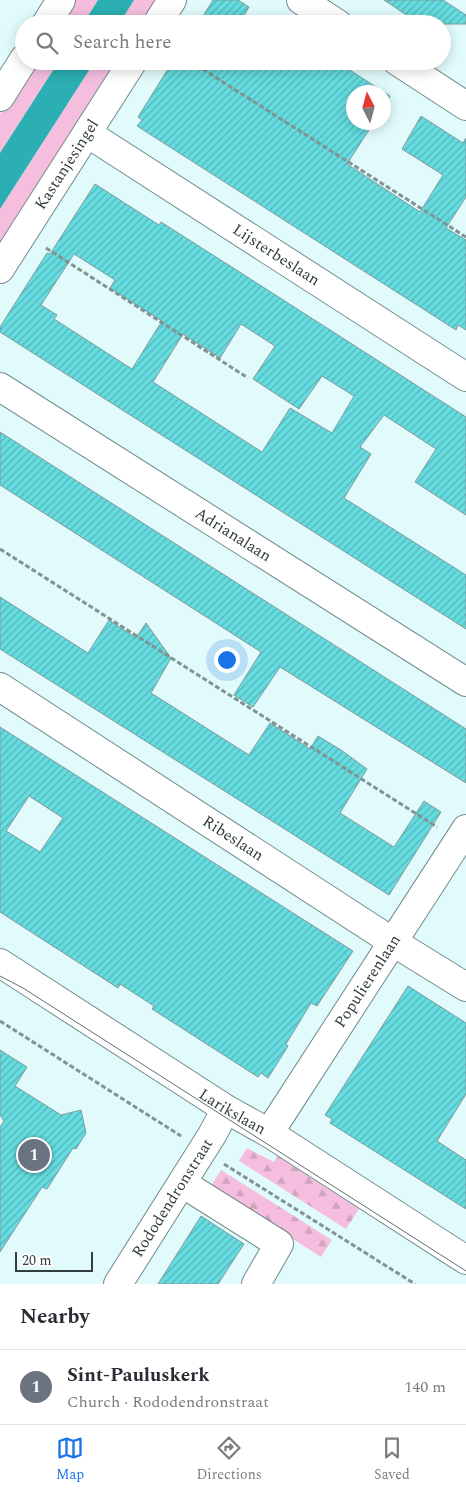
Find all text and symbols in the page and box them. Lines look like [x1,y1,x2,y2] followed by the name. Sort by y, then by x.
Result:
[15,15,451,70] search box
[73,28,172,57] text: Search here
[33,29,61,57] icon: search
[346,85,391,130] north arrow
[29,114,105,215] street label: Kastanjesingel
[228,218,325,292] street label: Lijsterbeslaan
[190,501,276,568] street label: Adrianalaan
[214,647,240,673] your location
[198,809,269,867] street label: Ribeslaan
[328,930,407,1033] street label: Populierenlaan
[194,1082,270,1141] street label: Larikslaan
[126,1133,219,1262] street label: Rododendronstraat
[18,1136,50,1174] pin: 1
[15,1249,92,1272] scale bar
[22,1250,52,1271] text: 20 m
[20,1301,90,1333] text: Nearby
[67,1361,210,1390] text: Sint-Pauluskerk
[32,1375,40,1399] text: 1
[404,1375,446,1399] text: 140 m
[67,1390,269,1414] text: Church · Rododendronstraat
[56,1434,84,1485] tab: Map
[196,1434,262,1485] tab: Directions
[374,1434,410,1485] tab: Saved

